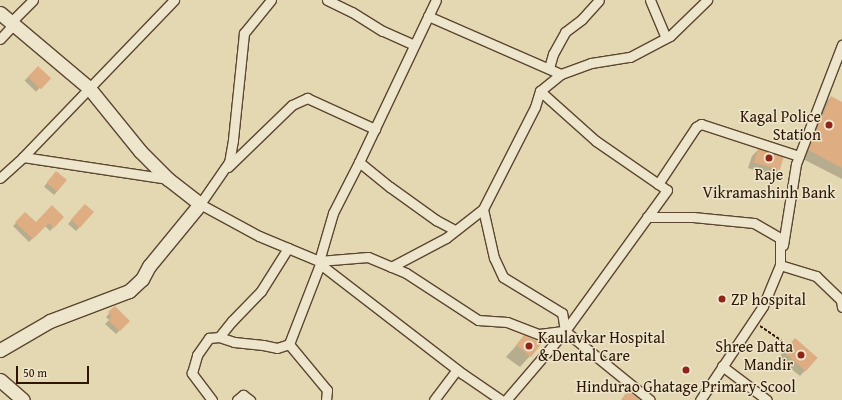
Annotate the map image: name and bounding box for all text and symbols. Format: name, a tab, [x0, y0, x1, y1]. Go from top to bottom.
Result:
place label: Kagal Police Station	[740, 106, 821, 144]
marker: Kagal Police Station	[824, 120, 834, 130]
marker: Raje Vikramashinh Bank	[764, 153, 774, 163]
place label: Raje Vikramashinh Bank	[703, 164, 835, 202]
place label: ZP hospital	[731, 289, 806, 309]
marker: ZP hospital	[716, 293, 728, 305]
place label: Kaulavkar Hospital & Dental Care	[538, 327, 665, 365]
place label: Shree Datta Mandir	[715, 336, 793, 374]
marker: Kaulavkar Hospital & Dental Care	[523, 340, 535, 352]
marker: Shree Datta Mandir	[796, 350, 806, 360]
scale bar	[18, 358, 91, 384]
text: 50 m	[23, 364, 47, 381]
marker: Hindurao Ghatage Primary Scool	[681, 365, 691, 375]
place label: Hindurao Ghatage Primary Scool	[576, 376, 796, 396]

